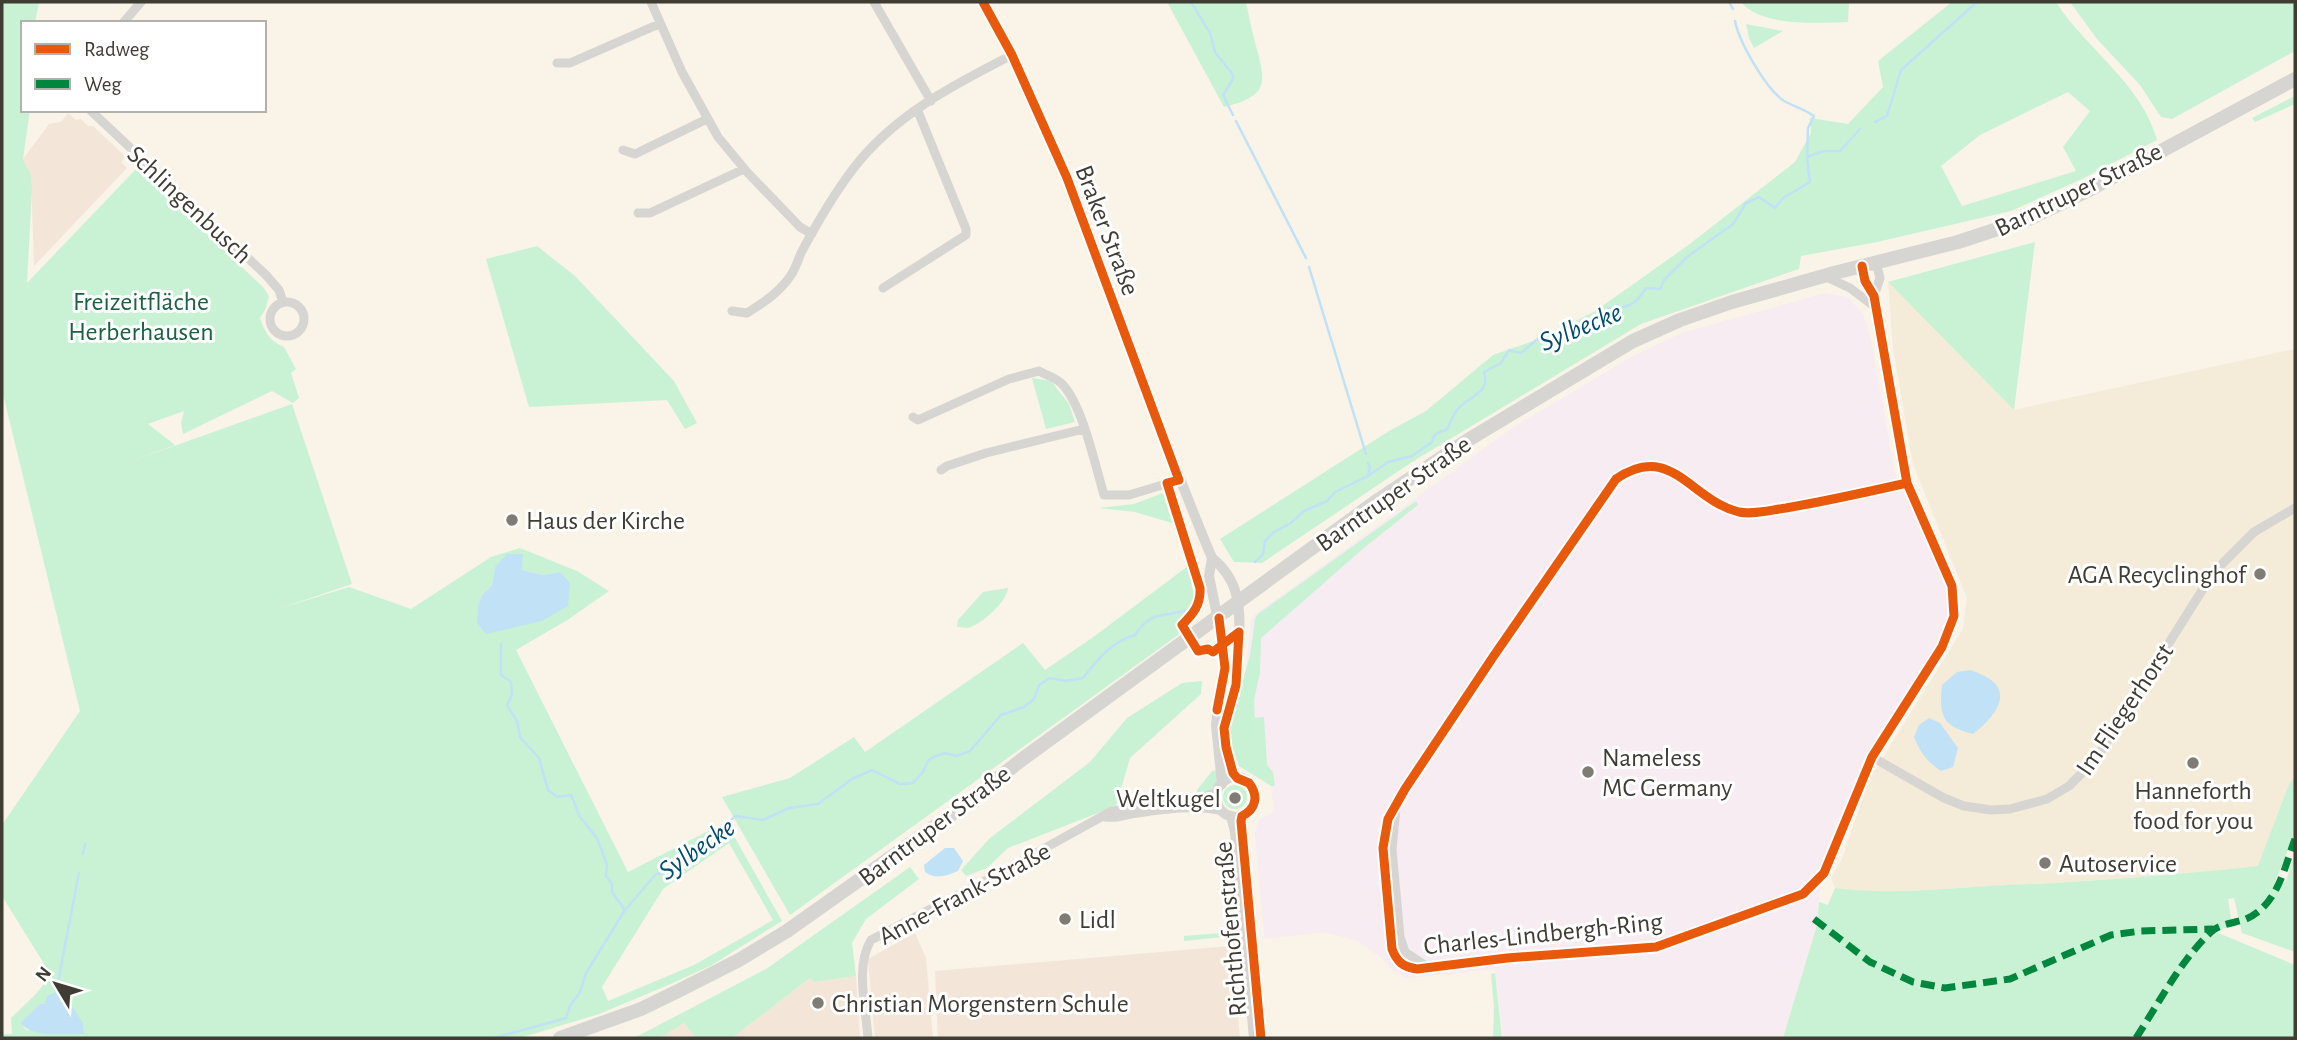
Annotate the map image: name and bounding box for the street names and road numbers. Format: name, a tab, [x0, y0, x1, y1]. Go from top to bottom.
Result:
street label: Barntruper Straße	[1991, 138, 2166, 242]
street label: Schlingenbusch	[122, 141, 256, 269]
street label: Braker Straße	[1070, 162, 1144, 299]
street label: Barntruper Straße	[1311, 431, 1476, 557]
street label: Im Fliegerhorst	[2071, 639, 2178, 780]
street label: Barntruper Straße	[854, 761, 1015, 891]
street label: Anne-Frank-Straße	[874, 838, 1055, 950]
street label: Richthofenstraße	[1210, 840, 1252, 1018]
street label: Charles-Lindbergh-Ring	[1422, 908, 1664, 959]

